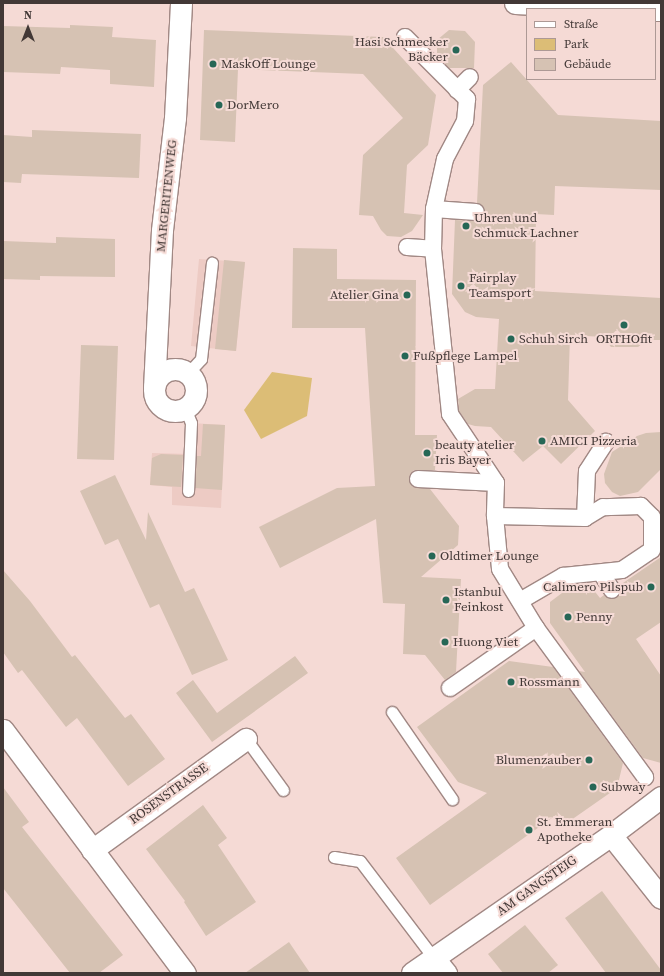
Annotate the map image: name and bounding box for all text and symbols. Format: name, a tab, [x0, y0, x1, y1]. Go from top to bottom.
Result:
north arrow	[8, 8, 48, 48]
text: N	[24, 8, 32, 23]
legend	[526, 8, 656, 80]
text: Straße	[564, 16, 598, 32]
place label: Hasi Schmecker Bäcker	[355, 35, 448, 66]
text: Park	[564, 36, 589, 52]
marker: Hasi Schmecker Bäcker	[451, 45, 461, 55]
place label: MaskOff Lounge	[221, 56, 316, 72]
text: Gebäude	[564, 56, 611, 72]
marker: MaskOff Lounge	[208, 59, 218, 69]
place label: DorMero	[227, 97, 279, 113]
marker: DorMero	[214, 100, 224, 110]
street label: MARGERITENWEG	[153, 139, 181, 253]
place label: Uhren und Schmuck Lachner	[474, 211, 578, 242]
marker: Uhren und Schmuck Lachner	[461, 221, 471, 231]
place label: Fairplay Teamsport	[469, 271, 531, 302]
marker: Fairplay Teamsport	[456, 281, 466, 291]
place label: Atelier Gina	[330, 287, 399, 303]
marker: Atelier Gina	[402, 290, 412, 300]
marker: ORTHOfit	[619, 320, 629, 330]
place label: Schuh Sirch	[519, 331, 588, 347]
place label: ORTHOfit	[596, 331, 652, 347]
marker: Schuh Sirch	[506, 334, 516, 344]
place label: Fußpflege Lampel	[413, 348, 517, 364]
marker: Fußpflege Lampel	[400, 351, 410, 361]
place label: AMICI Pizzeria	[550, 433, 637, 449]
marker: AMICI Pizzeria	[537, 436, 547, 446]
place label: beauty atelier Iris Bayer	[435, 438, 514, 469]
marker: beauty atelier Iris Bayer	[422, 448, 432, 458]
place label: Oldtimer Lounge	[440, 548, 539, 564]
marker: Oldtimer Lounge	[427, 551, 437, 561]
place label: Calimero Pilspub	[543, 579, 643, 595]
marker: Calimero Pilspub	[646, 582, 656, 592]
place label: Istanbul Feinkost	[454, 585, 503, 616]
marker: Istanbul Feinkost	[441, 595, 451, 605]
place label: Penny	[576, 609, 612, 625]
marker: Penny	[563, 612, 573, 622]
place label: Huong Viet	[453, 634, 518, 650]
marker: Huong Viet	[440, 637, 450, 647]
place label: Rossmann	[519, 674, 580, 690]
marker: Rossmann	[506, 677, 516, 687]
place label: Blumenzauber	[496, 752, 581, 768]
marker: Blumenzauber	[584, 755, 594, 765]
street label: ROSENSTRASSE	[127, 760, 211, 828]
place label: Subway	[601, 779, 645, 795]
marker: Subway	[588, 782, 598, 792]
place label: St. Emmeran Apotheke	[537, 815, 612, 846]
marker: St. Emmeran Apotheke	[524, 825, 534, 835]
street label: AM GANGSTEIG	[494, 853, 580, 919]

